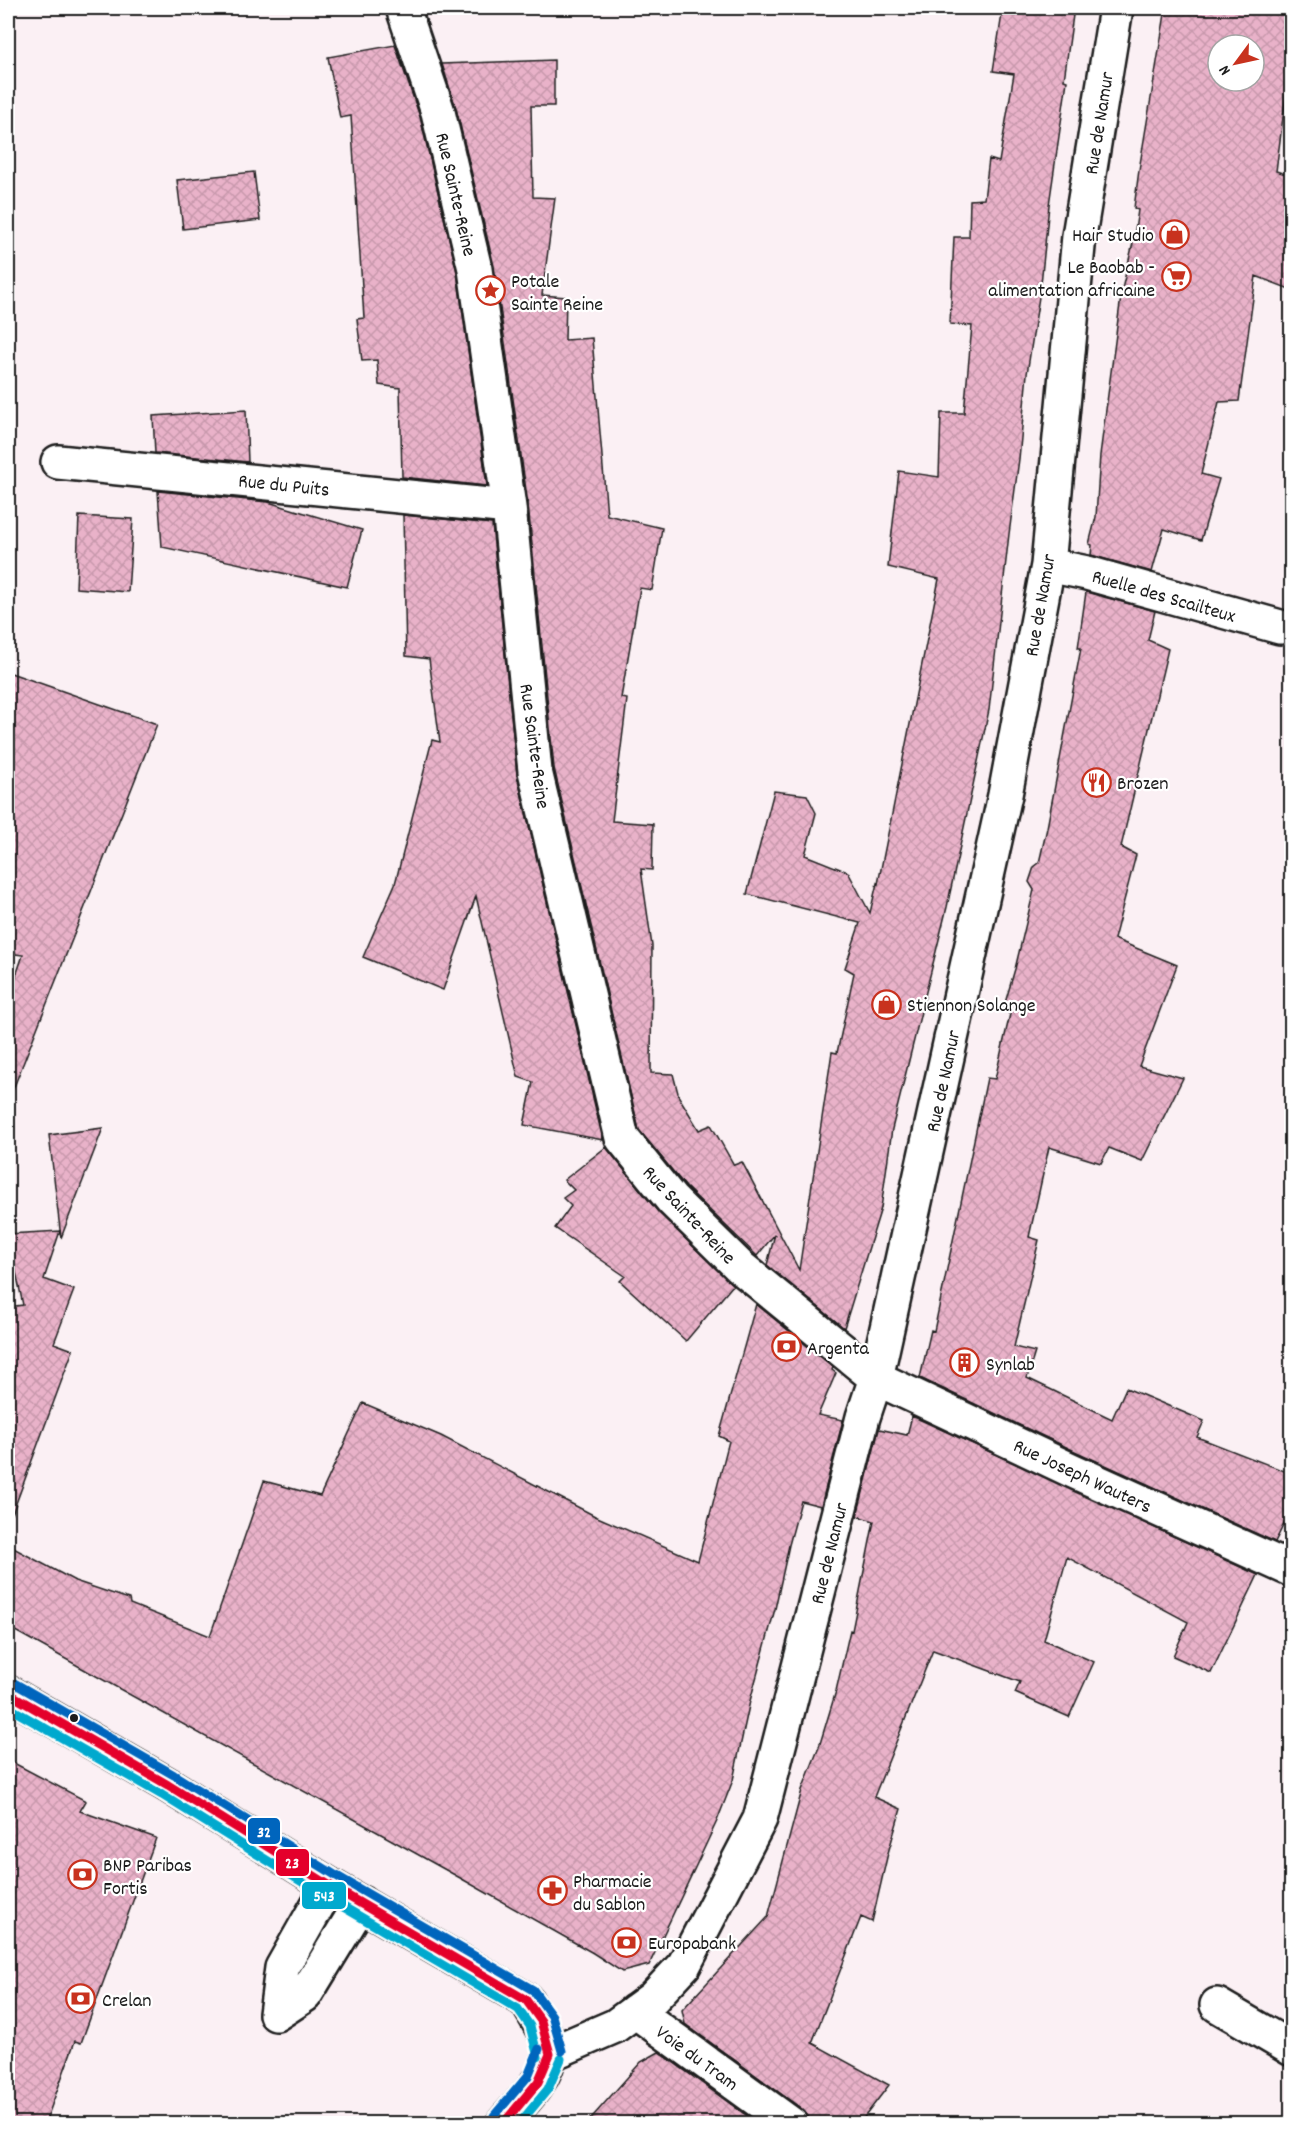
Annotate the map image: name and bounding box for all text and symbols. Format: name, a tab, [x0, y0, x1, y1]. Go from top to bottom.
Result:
north arrow	[1206, 33, 1266, 93]
text: N	[1214, 60, 1237, 79]
street label: Rue de Namur	[1079, 70, 1123, 177]
street label: Rue Sainte-Reine	[426, 130, 482, 259]
shop icon: Hair Studio	[1159, 218, 1191, 250]
place label: Hair Studio	[1072, 223, 1154, 251]
place label: Le Baobab - alimentation africaine	[988, 255, 1155, 306]
supermarket icon: Le Baobab - alimentation africaine	[1160, 261, 1192, 293]
place label: Potale Sainte Reine	[511, 269, 603, 320]
place icon: Potale Sainte Reine	[474, 275, 506, 307]
street label: Rue du Puits	[237, 468, 331, 506]
street label: Rue de Namur	[1019, 552, 1065, 659]
street label: Ruelle des Scailteux	[1088, 564, 1239, 632]
street label: Rue Sainte-Reine	[510, 682, 556, 811]
restaurant icon: Brozen	[1080, 766, 1112, 798]
place label: Brozen	[1117, 771, 1168, 799]
shop icon: Stiennon Solange	[870, 988, 902, 1020]
place label: Stiennon Solange	[907, 993, 1036, 1021]
street label: Rue de Namur	[920, 1028, 970, 1135]
street label: Rue Sainte-Reine	[635, 1160, 741, 1272]
bank icon: Argenta	[770, 1331, 802, 1363]
place label: Argenta	[807, 1336, 870, 1364]
building icon: Synlab	[949, 1347, 981, 1379]
place label: Synlab	[986, 1352, 1035, 1380]
street label: Rue Joseph Wauters	[1008, 1433, 1155, 1522]
street label: Rue de Namur	[805, 1500, 857, 1607]
unlabelled marker	[68, 1712, 80, 1724]
line badge: 32	[247, 1817, 281, 1845]
text: 32	[257, 1822, 271, 1845]
line badge: 23	[275, 1848, 310, 1877]
place label: BNP Paribas Fortis	[103, 1853, 192, 1904]
text: 23	[285, 1853, 299, 1876]
bank icon: BNP Paribas Fortis	[66, 1859, 98, 1891]
place label: Pharmacie du Sablon	[573, 1869, 652, 1920]
pharmacy icon: Pharmacie du Sablon	[536, 1875, 568, 1907]
line badge: 543	[301, 1881, 347, 1910]
text: 543	[313, 1886, 335, 1909]
bank icon: Europabank	[611, 1926, 643, 1958]
place label: Europabank	[648, 1931, 736, 1959]
bank icon: Crelan	[65, 1983, 97, 2015]
place label: Crelan	[102, 1988, 151, 2016]
street label: Voie du Tram	[649, 2020, 744, 2099]

